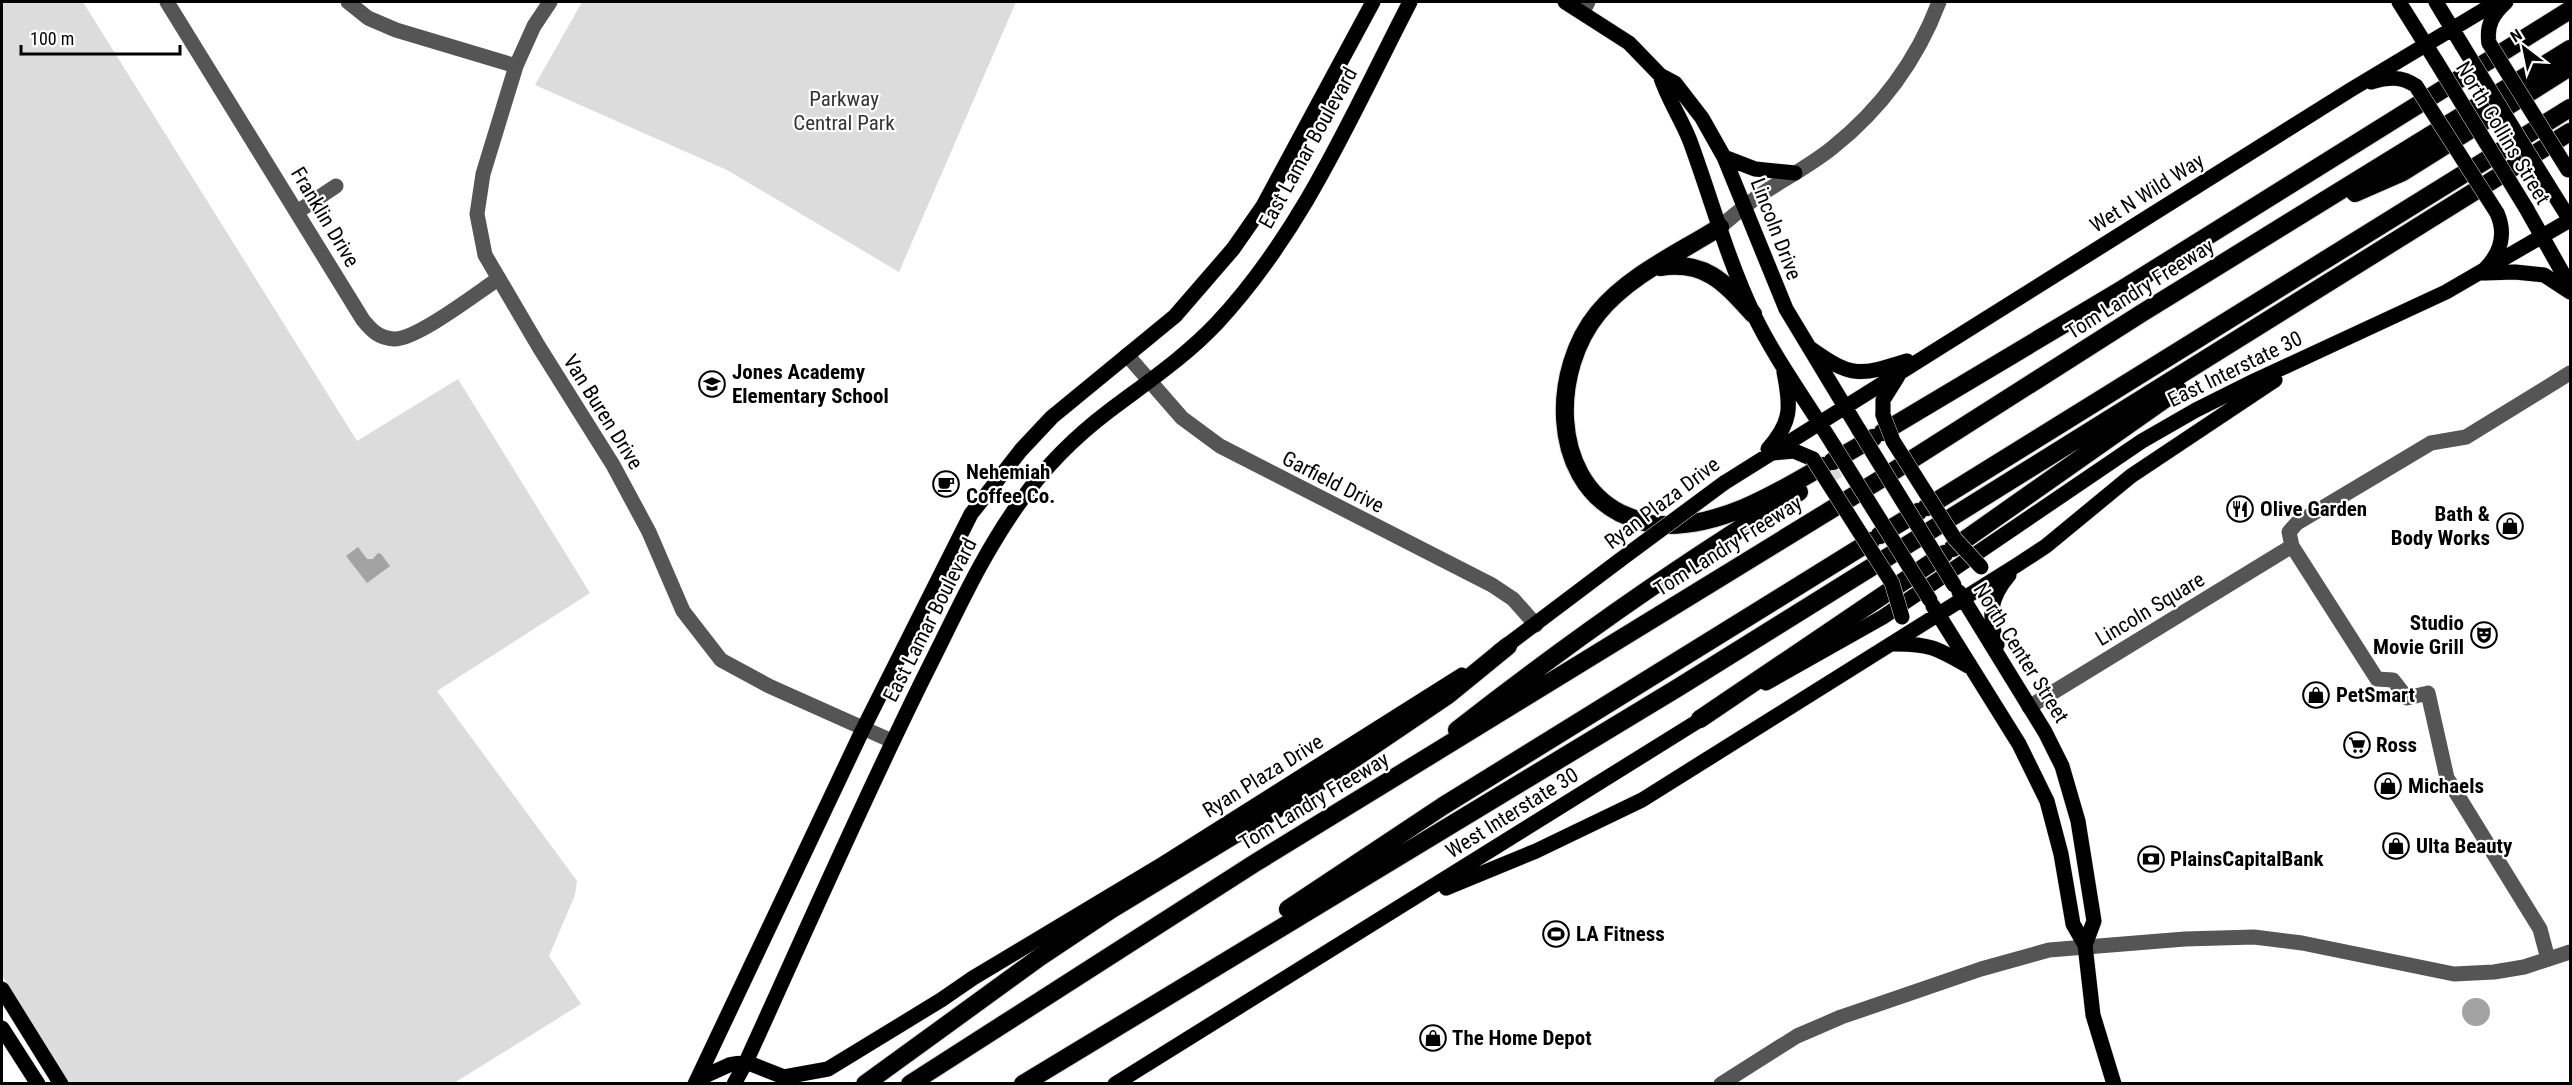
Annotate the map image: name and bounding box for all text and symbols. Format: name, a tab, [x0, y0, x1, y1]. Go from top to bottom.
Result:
scale bar	[21, 18, 180, 56]
north arrow	[2494, 18, 2554, 78]
text: N	[2507, 25, 2526, 46]
text: 100 m	[30, 28, 74, 49]
street label: North Collins Street	[2451, 57, 2555, 209]
street label: East Lamar Boulevard	[1254, 63, 1362, 233]
park label: Parkway Central Park	[793, 87, 895, 135]
street label: Wet N Wild Way	[2086, 148, 2209, 238]
street label: Franklin Drive	[286, 163, 364, 271]
street label: Lincoln Drive	[1746, 175, 1806, 283]
street label: Tom Landry Freeway	[2062, 234, 2219, 344]
street label: East Interstate 30	[2164, 326, 2306, 412]
street label: Van Buren Drive	[558, 350, 648, 474]
place label: Jones Academy Elementary School	[732, 360, 889, 408]
school or university icon: Jones Academy Elementary School	[697, 369, 727, 399]
street label: Garfield Drive	[1278, 446, 1388, 518]
street label: Ryan Plaza Drive	[1600, 452, 1724, 554]
place label: Nehemiah Coffee Co.	[966, 460, 1055, 508]
cafe icon: Nehemiah Coffee Co.	[931, 469, 961, 499]
street label: Tom Landry Freeway	[1650, 491, 1807, 601]
restaurant icon: Olive Garden	[2225, 494, 2255, 524]
place label: Olive Garden	[2260, 497, 2367, 521]
place label: Bath & Body Works	[2391, 502, 2490, 550]
shop icon: Bath & Body Works	[2495, 511, 2525, 541]
street label: East Lamar Boulevard	[878, 534, 982, 706]
street label: Lincoln Square	[2091, 567, 2209, 651]
street label: North Center Street	[1968, 579, 2074, 727]
place label: Studio Movie Grill	[2373, 611, 2464, 659]
theatre icon: Studio Movie Grill	[2469, 620, 2499, 650]
shop icon: PetSmart	[2301, 680, 2331, 710]
place label: PetSmart	[2336, 683, 2415, 707]
street label: Ryan Plaza Drive	[1198, 729, 1328, 823]
supermarket icon: Ross	[2342, 730, 2372, 760]
place label: Ross	[2376, 733, 2417, 757]
street label: Tom Landry Freeway	[1235, 747, 1393, 855]
street label: West Interstate 30	[1441, 763, 1583, 863]
shop icon: Michaels	[2373, 771, 2403, 801]
place label: Michaels	[2408, 774, 2484, 798]
shop icon: Ulta Beauty	[2381, 831, 2411, 861]
place label: Ulta Beauty	[2416, 834, 2513, 858]
bank icon: PlainsCapitalBank	[2136, 844, 2166, 874]
place label: PlainsCapitalBank	[2170, 847, 2324, 871]
sports icon: LA Fitness	[1541, 919, 1571, 949]
place label: LA Fitness	[1576, 922, 1665, 946]
shop icon: The Home Depot	[1418, 1023, 1448, 1053]
place label: The Home Depot	[1452, 1026, 1592, 1050]

